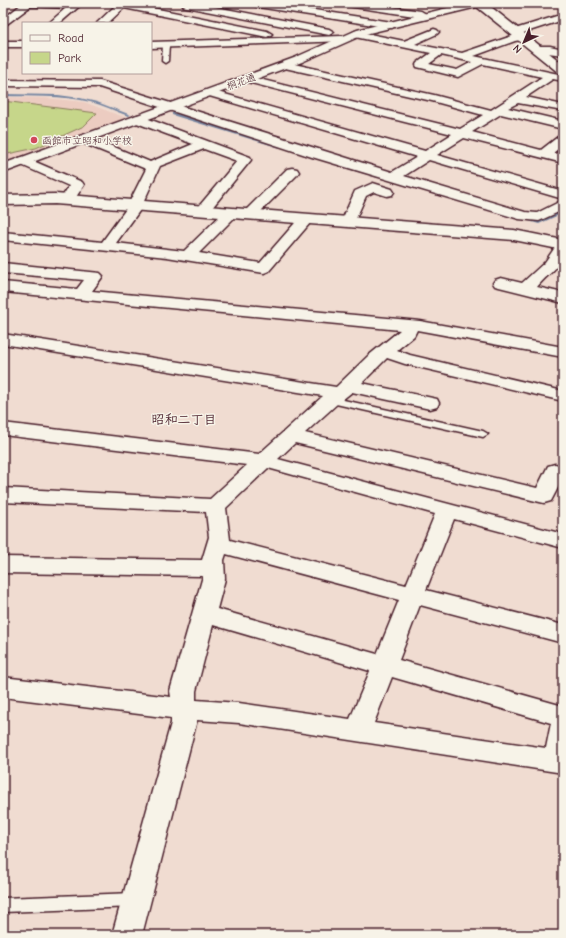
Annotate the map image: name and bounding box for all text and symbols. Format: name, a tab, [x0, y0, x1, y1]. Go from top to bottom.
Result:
legend	[22, 22, 152, 74]
north arrow	[504, 22, 544, 62]
text: Road	[58, 31, 84, 45]
text: N	[510, 42, 525, 56]
text: Park	[58, 51, 81, 65]
street label: 桐花通	[225, 71, 257, 93]
marker: 函館市立昭和小学校	[29, 135, 39, 145]
place label: 函館市立昭和小学校	[42, 135, 132, 147]
district label: 昭和二丁目	[151, 412, 217, 427]

